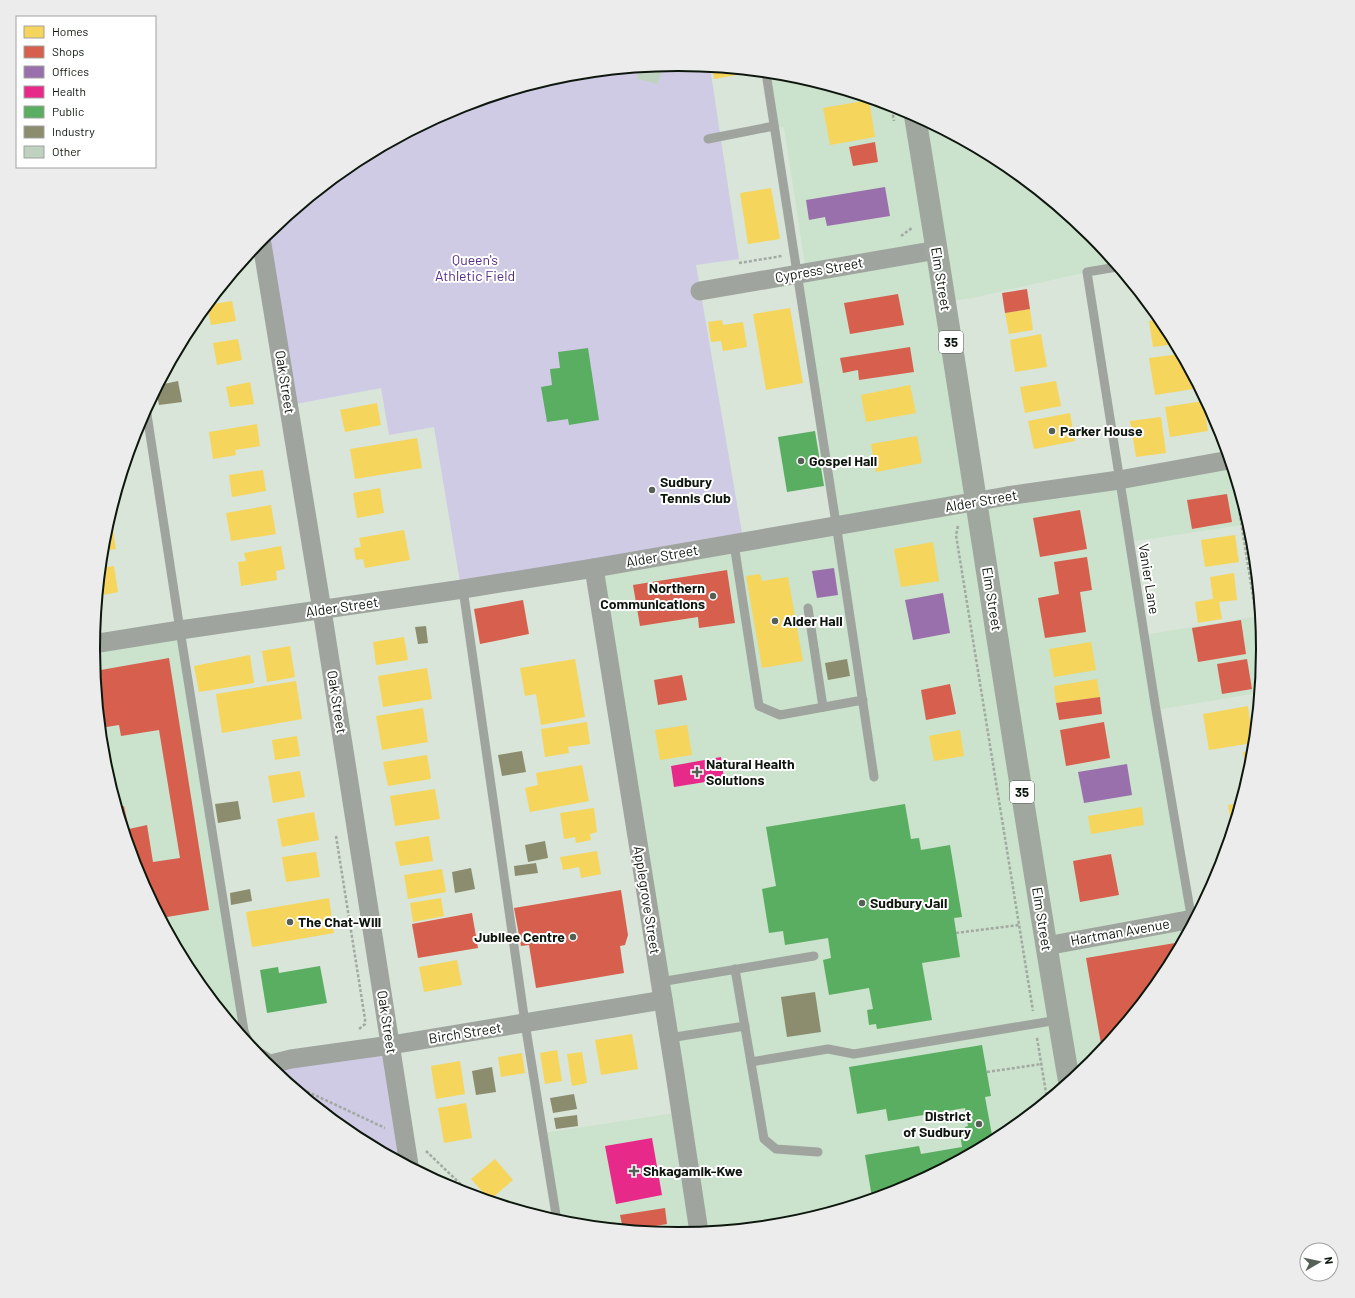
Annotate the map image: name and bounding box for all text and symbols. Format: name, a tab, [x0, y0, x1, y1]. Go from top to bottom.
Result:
legend	[16, 16, 156, 168]
text: Homes	[52, 24, 89, 38]
text: Shops	[52, 44, 85, 58]
text: Offices	[52, 64, 89, 78]
text: Health	[52, 84, 86, 98]
text: Public	[52, 104, 84, 118]
text: Industry	[52, 124, 95, 138]
text: Other	[52, 144, 82, 158]
street label: Elm Street	[928, 246, 955, 312]
park label: Queen's Athletic Field	[435, 251, 515, 284]
street label: Cypress Street	[773, 253, 864, 286]
road number: 35	[939, 331, 963, 353]
street label: Oak Street	[272, 349, 299, 415]
place label: Parker House	[1060, 422, 1143, 439]
marker: Parker House	[1047, 426, 1057, 436]
place label: Gospel Hall	[809, 452, 877, 469]
marker: Gospel Hall	[796, 456, 806, 466]
place label: Sudbury Tennis Club	[660, 473, 731, 506]
marker: Sudbury Tennis Club	[647, 485, 657, 495]
street label: Alder Street	[944, 486, 1018, 515]
street label: Alder Street	[625, 541, 699, 570]
street label: Vanier Lane	[1136, 542, 1163, 615]
street label: Elm Street	[979, 566, 1006, 632]
place label: Northern Communications	[600, 579, 705, 612]
marker: Northern Communications	[708, 591, 718, 601]
street label: Alder Street	[305, 593, 379, 620]
place label: Alder Hall	[783, 612, 843, 629]
marker: Alder Hall	[770, 616, 780, 626]
street label: Oak Street	[324, 669, 351, 735]
place label: Natural Health Solutions	[706, 755, 795, 788]
marker: Natural Health Solutions	[691, 766, 703, 778]
road number: 35	[1010, 781, 1034, 803]
street label: Applegrove Street	[631, 845, 664, 955]
street label: Elm Street	[1029, 886, 1056, 952]
place label: Sudbury Jail	[870, 894, 947, 911]
marker: Sudbury Jail	[857, 898, 867, 908]
place label: The Chat-Will	[298, 913, 381, 930]
street label: Hartman Avenue	[1069, 914, 1171, 949]
marker: The Chat-Will	[285, 917, 295, 927]
place label: Jubilee Centre	[474, 928, 565, 945]
marker: Jubilee Centre	[568, 932, 578, 942]
street label: Oak Street	[374, 989, 401, 1055]
street label: Birch Street	[427, 1018, 502, 1047]
place label: District of Sudbury	[903, 1107, 971, 1140]
marker: District of Sudbury	[974, 1119, 984, 1129]
place label: Shkagamik-Kwe	[643, 1162, 743, 1179]
marker: Shkagamik-Kwe	[628, 1165, 640, 1177]
north arrow	[1299, 1242, 1339, 1282]
text: N	[1322, 1256, 1336, 1265]

